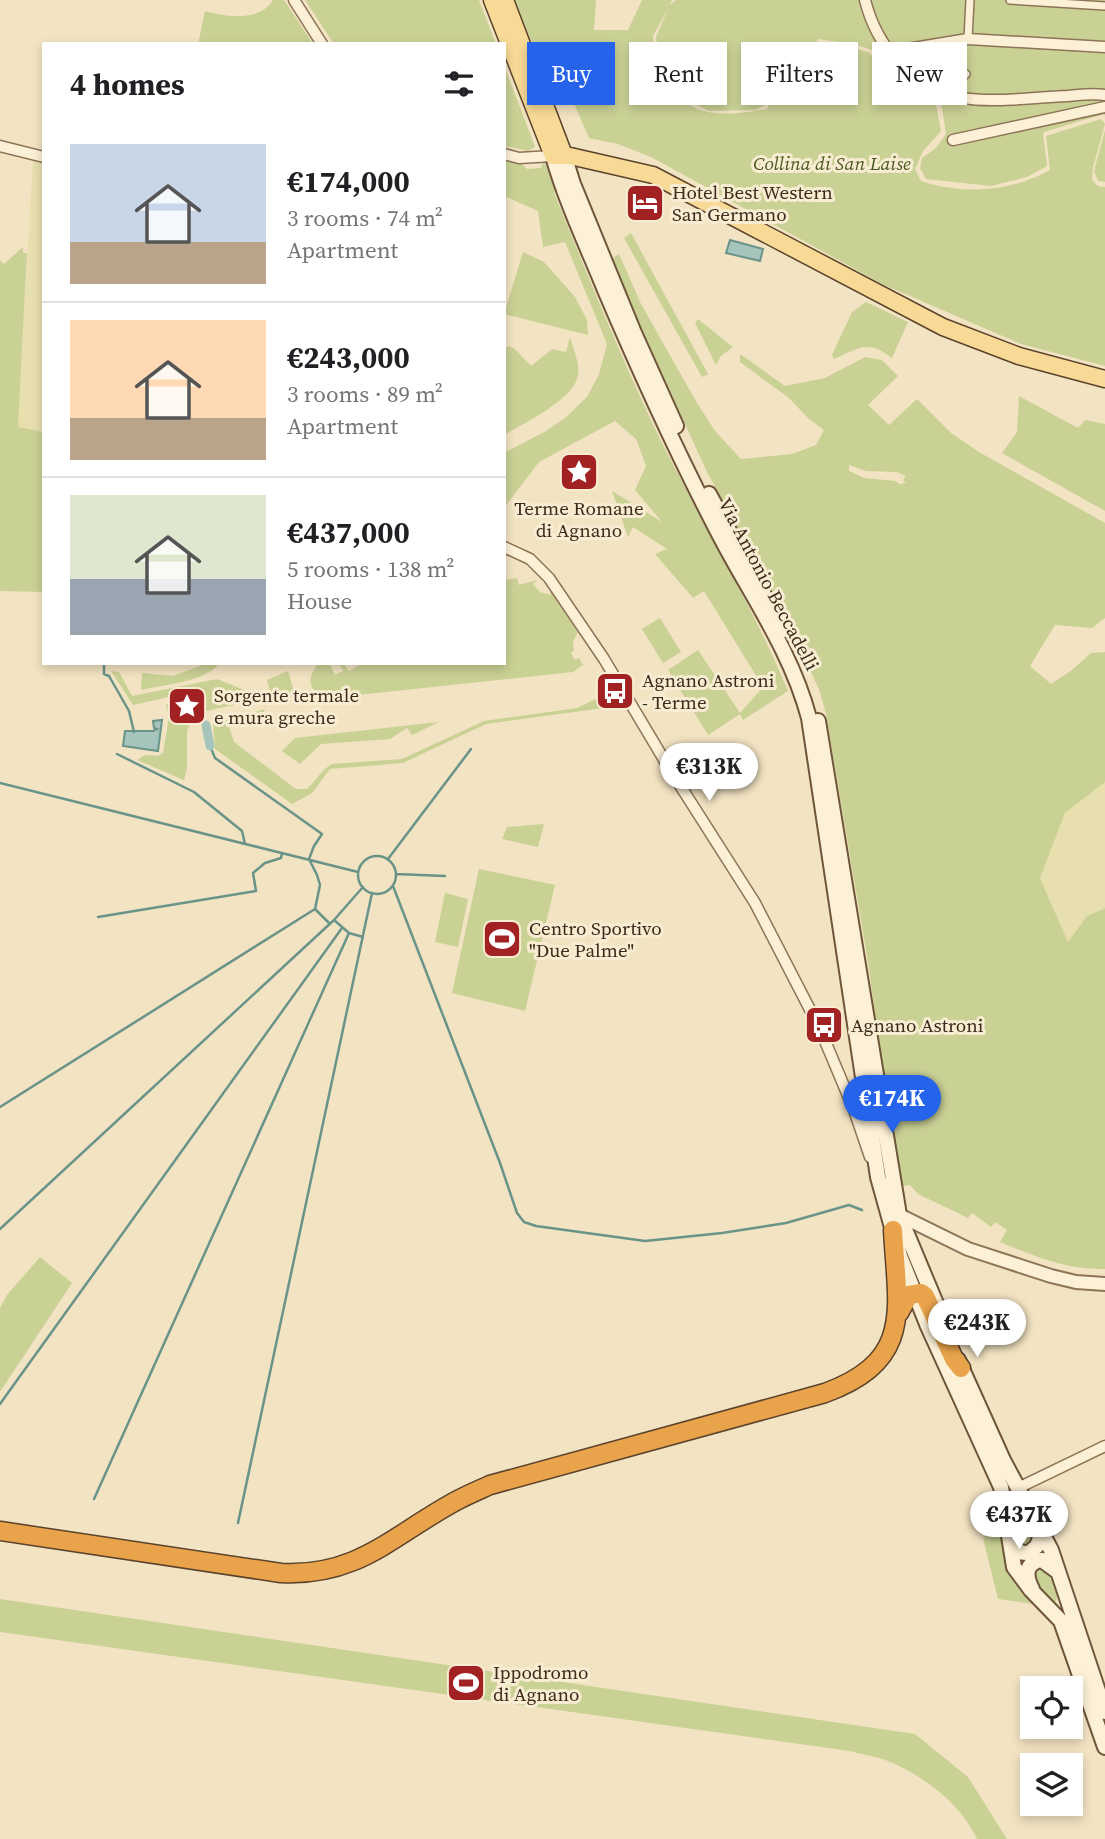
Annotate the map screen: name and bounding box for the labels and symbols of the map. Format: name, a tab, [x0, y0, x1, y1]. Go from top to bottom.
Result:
park label: Collina di San Laise	[753, 150, 911, 176]
place label: Hotel Best Western San Germano	[672, 179, 833, 227]
hotel icon: Hotel Best Western San Germano	[624, 182, 666, 224]
place icon: Terme Romane di Agnano	[558, 451, 600, 493]
street label: Via Antonio Beccadelli	[713, 493, 826, 675]
place label: Terme Romane di Agnano	[514, 495, 644, 543]
place label: Agnano Astroni - Terme	[642, 667, 775, 715]
bus stop icon: Agnano Astroni - Terme	[594, 670, 636, 712]
place label: Sorgente termale e mura greche	[214, 682, 359, 730]
place icon: Sorgente termale e mura greche	[166, 685, 208, 727]
pin: €313K	[660, 744, 758, 803]
place label: Centro Sportivo "Due Palme"	[529, 915, 662, 963]
sports icon: Centro Sportivo "Due Palme"	[481, 918, 523, 960]
bus stop icon: Agnano Astroni	[803, 1004, 845, 1046]
place label: Agnano Astroni	[851, 1012, 984, 1038]
pin: €174K	[843, 1076, 941, 1135]
pin: €243K	[928, 1300, 1026, 1359]
pin: €437K	[970, 1492, 1068, 1551]
place label: Ippodromo di Agnano	[493, 1659, 588, 1707]
sports icon: Ippodromo di Agnano	[445, 1662, 487, 1704]

